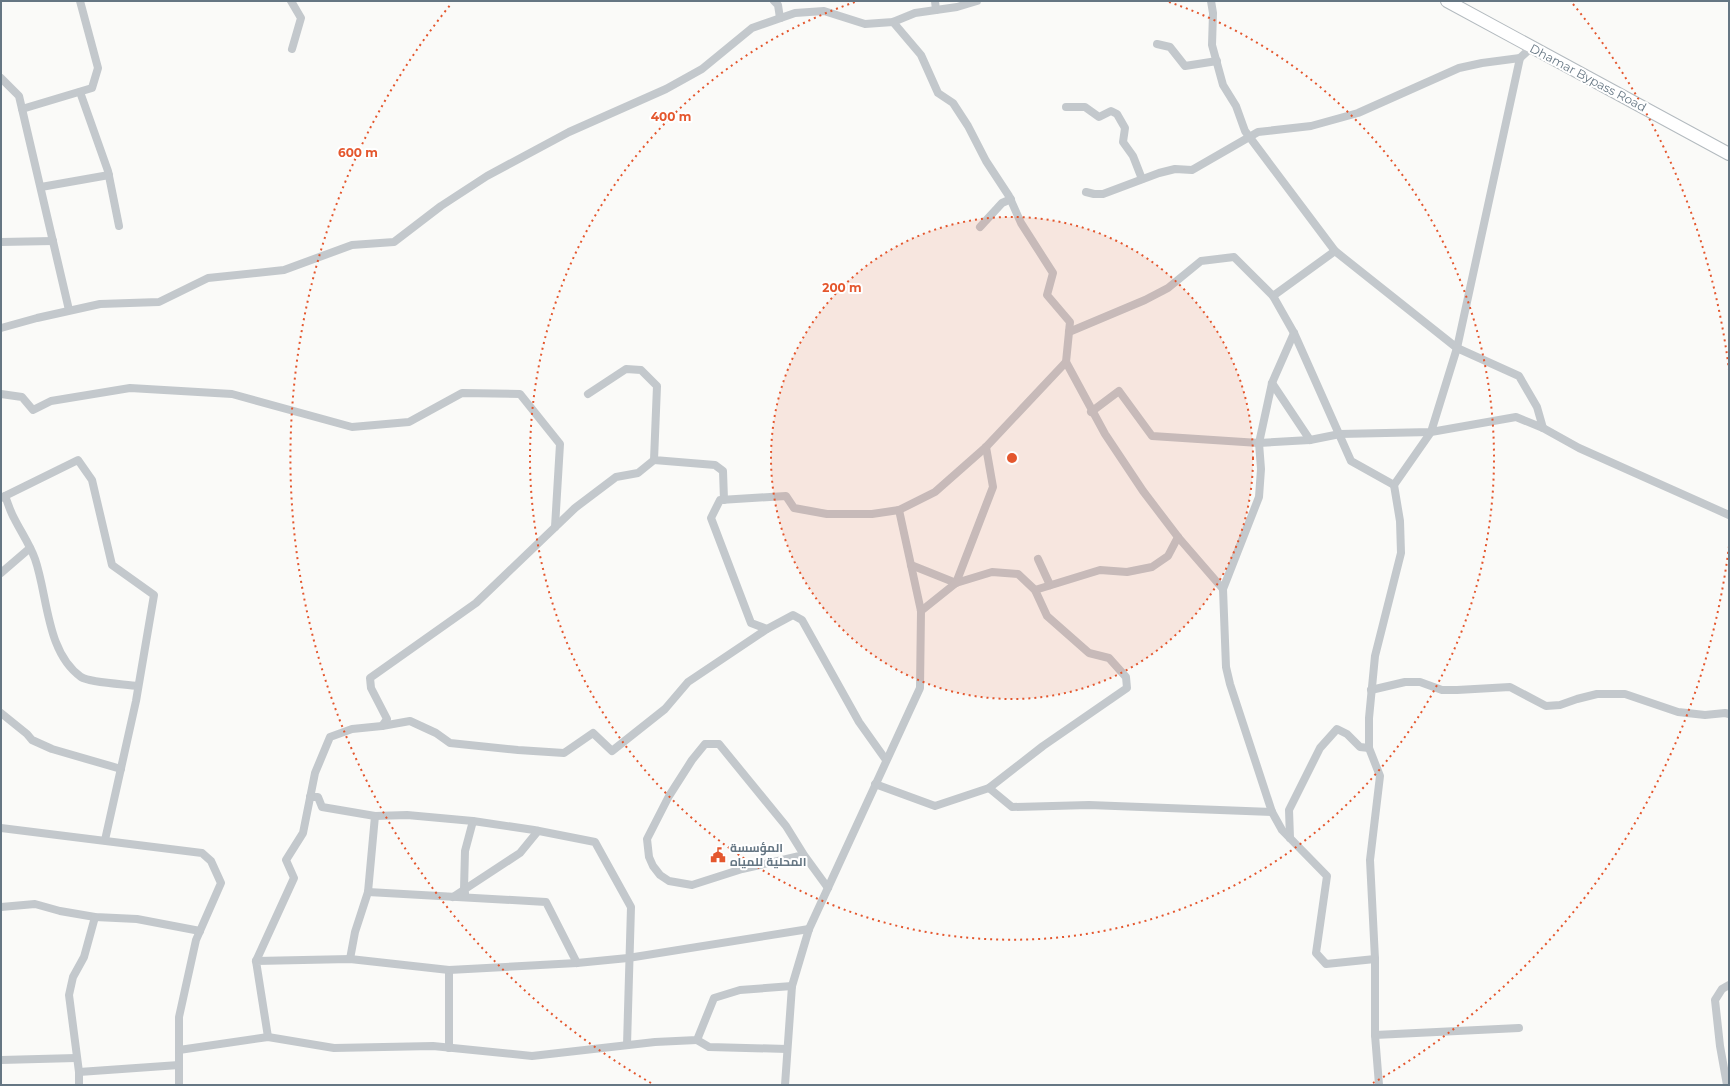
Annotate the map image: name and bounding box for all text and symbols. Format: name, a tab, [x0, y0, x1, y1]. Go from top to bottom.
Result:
street label: Dhamar Bypass Road	[1527, 40, 1649, 115]
text: 400 m	[651, 109, 691, 124]
text: 600 m	[338, 145, 378, 160]
text: 200 m	[822, 280, 862, 295]
centre of rings	[1005, 451, 1019, 465]
place label: المؤسسة المحلية للمياه	[730, 840, 806, 869]
public building icon: المؤسسة المحلية للمياه	[709, 846, 727, 864]

